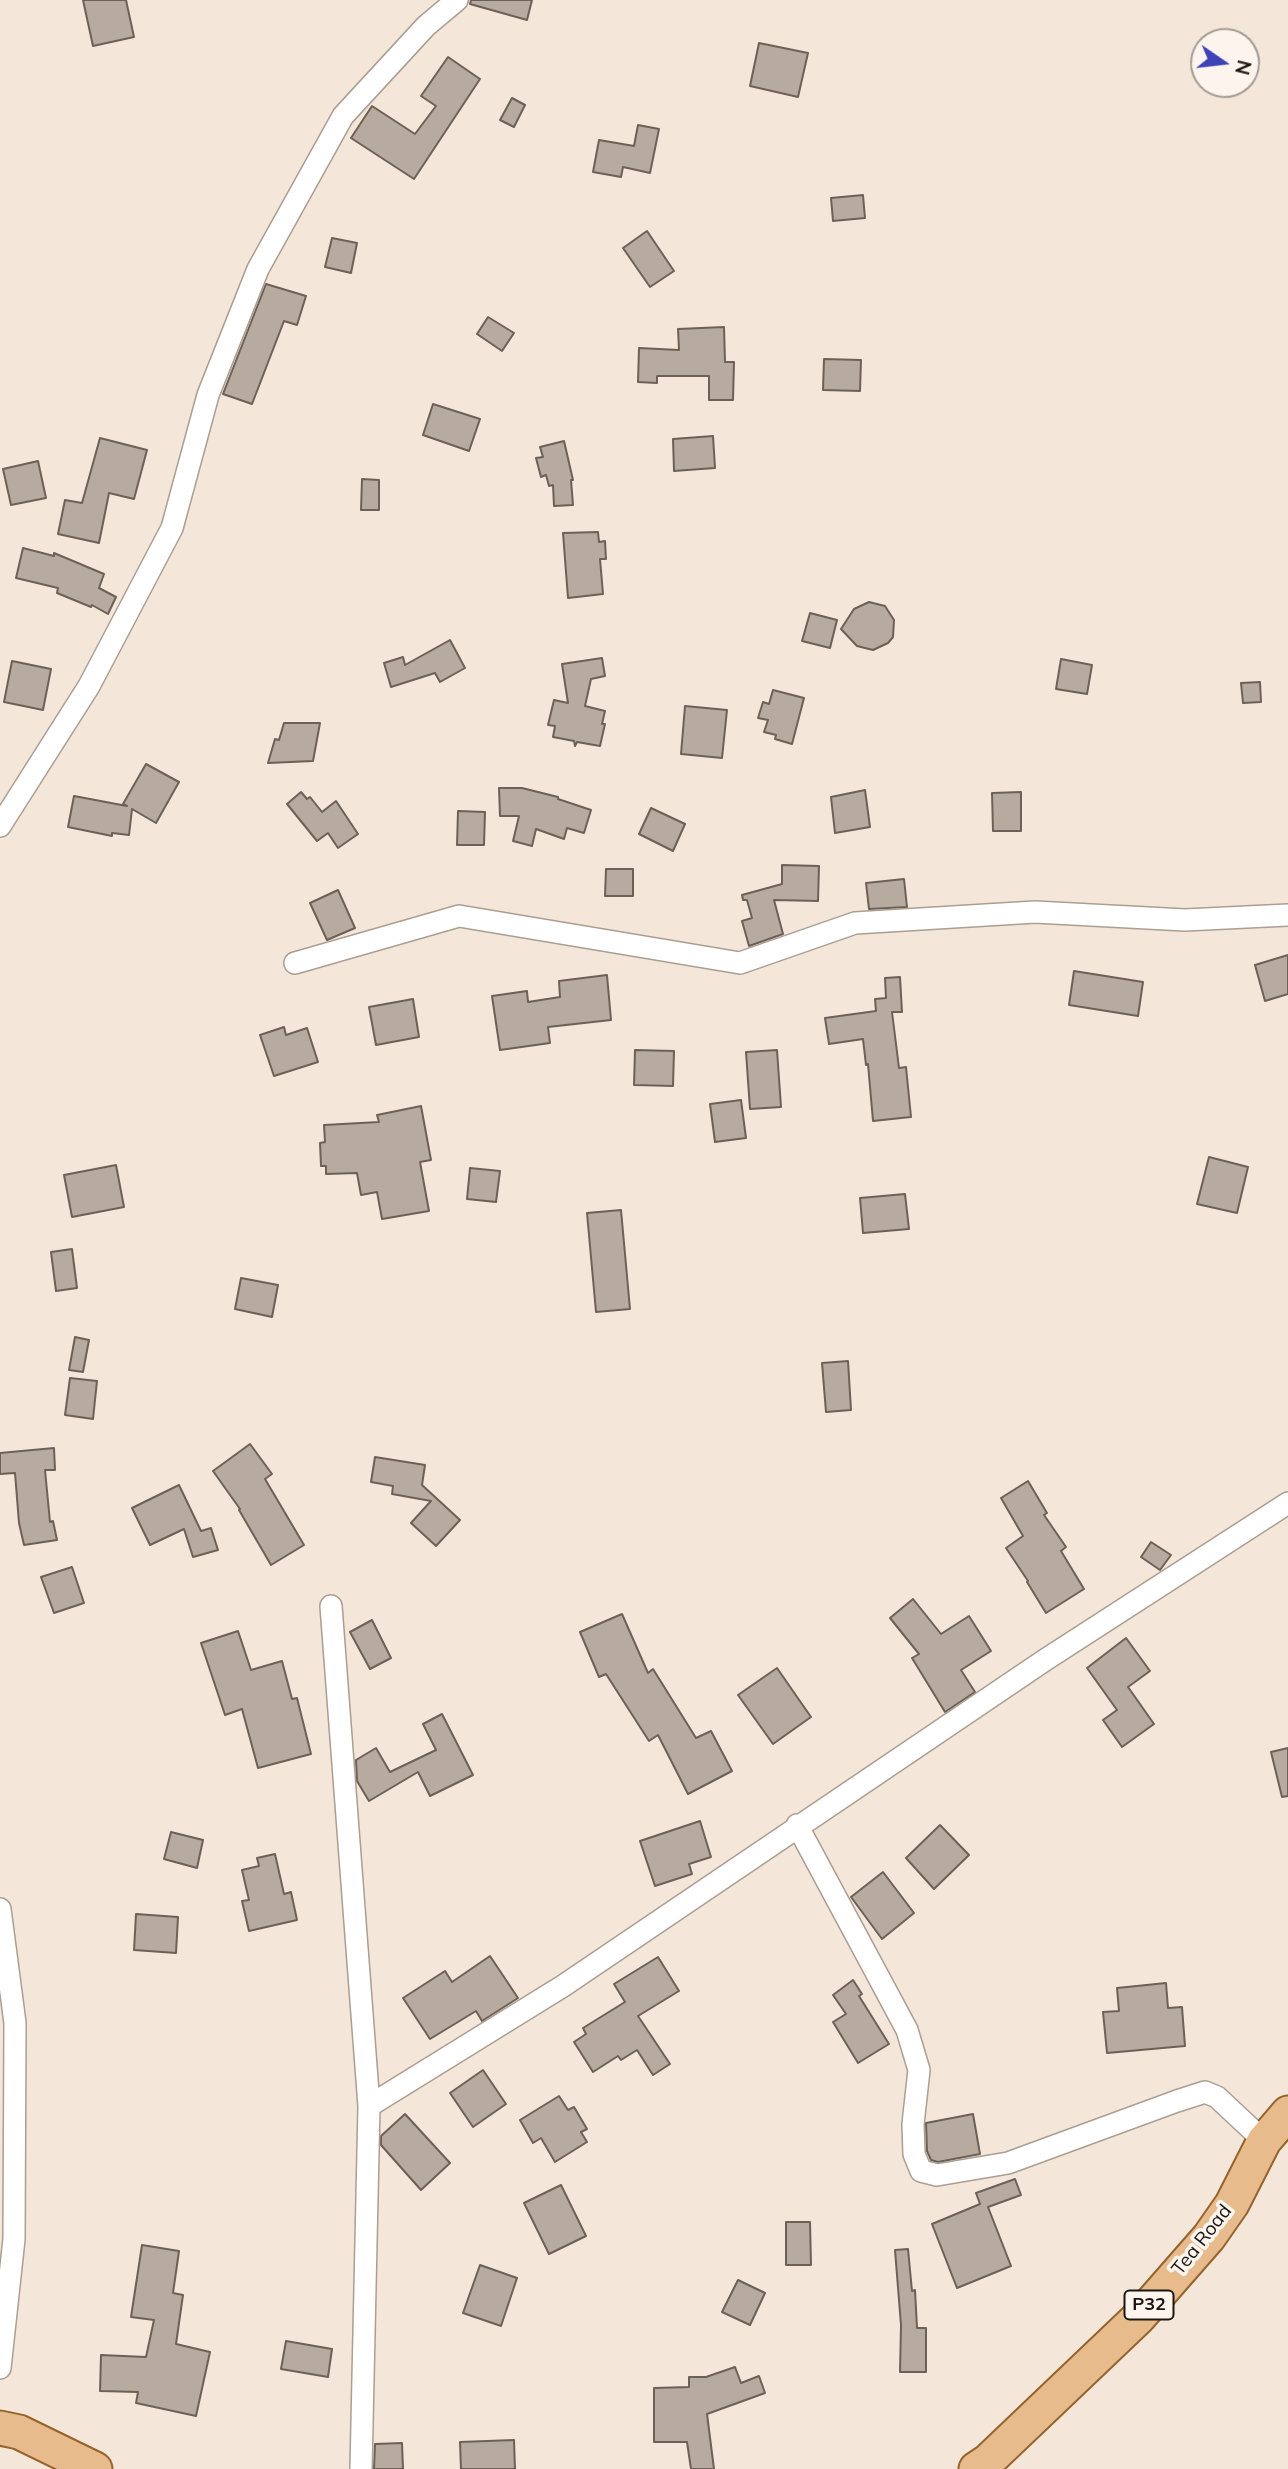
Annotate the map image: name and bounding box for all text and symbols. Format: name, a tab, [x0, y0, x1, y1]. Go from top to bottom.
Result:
north arrow	[1190, 28, 1260, 98]
text: N	[1230, 58, 1257, 77]
street label: Tea Road	[1167, 2200, 1237, 2280]
road number: P32	[1124, 2290, 1174, 2320]

